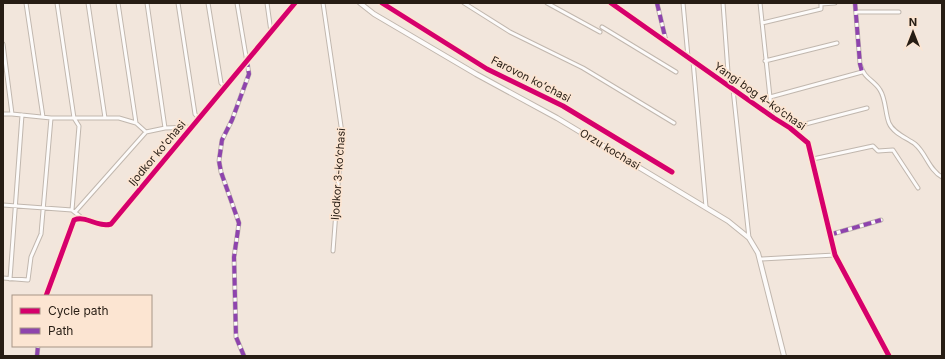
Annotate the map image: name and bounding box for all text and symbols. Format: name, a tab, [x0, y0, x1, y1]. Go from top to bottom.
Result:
north arrow	[893, 12, 933, 52]
text: N	[909, 15, 917, 29]
street label: Farovon koʻchasi	[489, 53, 573, 105]
street label: Yangi bog 4-koʼchasi	[711, 59, 809, 133]
street label: Ijodkor koʻchasi	[125, 117, 189, 189]
street label: Orzu kochasi	[577, 125, 643, 173]
street label: Ijodkor 3-koʼchasi	[328, 128, 348, 220]
legend	[12, 295, 152, 347]
text: Cycle path	[48, 303, 109, 318]
text: Path	[48, 323, 73, 338]

